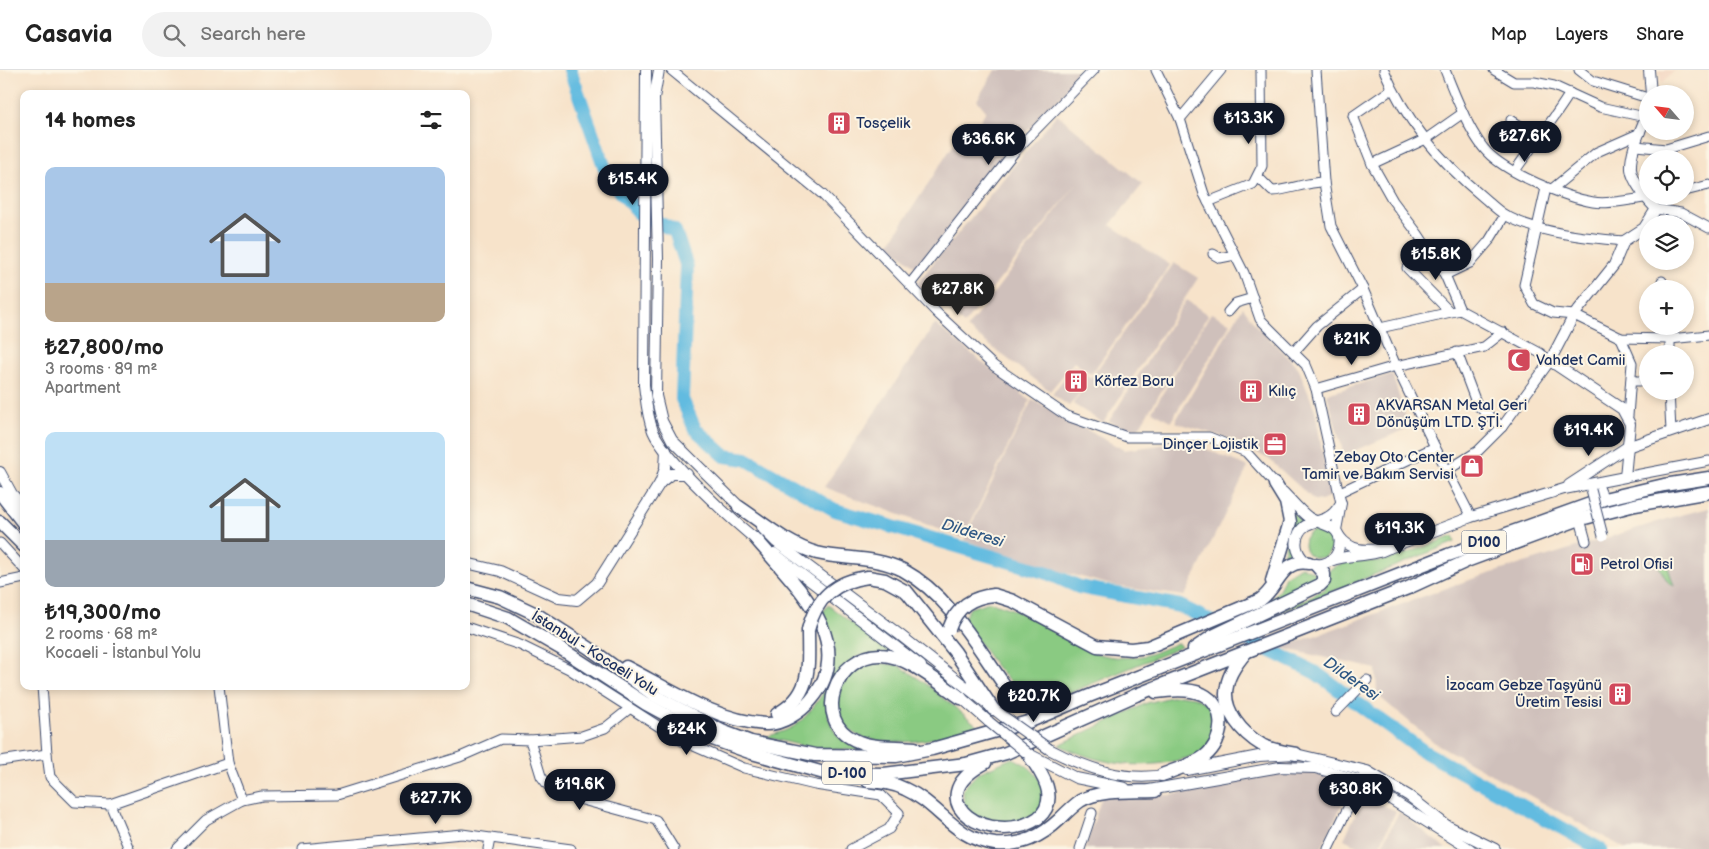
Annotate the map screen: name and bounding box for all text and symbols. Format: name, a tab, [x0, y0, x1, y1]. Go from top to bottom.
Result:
search box	[142, 12, 492, 57]
text: Casavia	[25, 20, 112, 49]
icon: search	[160, 21, 188, 49]
text: Search here	[200, 23, 306, 46]
text: Map	[1491, 24, 1527, 45]
text: Layers	[1555, 24, 1608, 45]
text: Share	[1636, 24, 1684, 45]
north arrow	[1639, 85, 1694, 140]
map controls	[1639, 85, 1694, 400]
pin: ₺13.3K	[1208, 102, 1290, 145]
icon: filters	[417, 106, 445, 134]
text: 14 homes	[45, 108, 136, 133]
text: ₺13.3K	[1225, 109, 1273, 128]
building icon: Tosçelik	[826, 110, 852, 136]
place label: Tosçelik	[856, 114, 911, 133]
pin: ₺27.6K	[1484, 121, 1566, 163]
pin: ₺36.6K	[948, 124, 1030, 166]
text: ₺27.6K	[1499, 127, 1551, 146]
text: ₺36.6K	[963, 130, 1015, 149]
button: locate	[1639, 150, 1694, 205]
pin: ₺15.4K	[592, 164, 674, 206]
text: ₺15.4K	[609, 170, 657, 189]
icon: home	[200, 200, 290, 290]
button: layers	[1639, 215, 1694, 270]
pin: ₺15.8K	[1395, 238, 1477, 281]
text: ₺15.8K	[1411, 245, 1461, 264]
pin: ₺27.8K	[917, 274, 999, 316]
text: ₺27.8K	[932, 280, 984, 299]
button: +	[1639, 280, 1694, 335]
pin: ₺21K	[1322, 324, 1382, 366]
text: ₺21K	[1334, 330, 1370, 349]
text: ₺27,800/mo	[45, 335, 164, 360]
button: −	[1639, 345, 1694, 400]
mosque icon: Vahdet Camii	[1506, 347, 1532, 373]
place label: Vahdet Camii	[1536, 351, 1626, 370]
text: 3 rooms · 89 m²	[45, 360, 157, 379]
building icon: Körfez Boru	[1063, 368, 1089, 394]
place label: Körfez Boru	[1094, 372, 1174, 391]
building icon: Kılıç	[1238, 378, 1264, 404]
text: Apartment	[45, 379, 121, 398]
place label: Kılıç	[1268, 382, 1296, 401]
place label: AKVARSAN Metal Geri Dönüşüm LTD. ŞTİ.	[1376, 396, 1527, 432]
building icon: AKVARSAN Metal Geri Dönüşüm LTD. ŞTİ.	[1346, 401, 1372, 427]
pin: ₺19.4K	[1548, 414, 1630, 457]
text: ₺19.4K	[1564, 421, 1614, 440]
office icon: Dinçer Lojistik	[1262, 431, 1288, 457]
place label: Dinçer Lojistik	[1162, 435, 1259, 454]
place label: Zebay Oto Center Tamir ve Bakım Servisi	[1302, 448, 1455, 484]
shop icon: Zebay Oto Center Tamir ve Bakım Servisi	[1459, 453, 1485, 479]
icon: home	[200, 465, 290, 555]
pin: ₺19.3K	[1359, 512, 1441, 555]
water label: Dilderesi	[939, 515, 1007, 552]
text: ₺19.3K	[1375, 519, 1425, 538]
road number: D100	[1462, 531, 1506, 554]
fuel station icon: Petrol Ofisi	[1569, 551, 1595, 577]
place label: Petrol Ofisi	[1600, 555, 1673, 574]
text: ₺19,300/mo	[45, 600, 161, 625]
street label: İstanbul - Kocaeli Yolu	[528, 607, 662, 700]
text: 2 rooms · 68 m²	[45, 625, 158, 644]
text: Kocaeli - İstanbul Yolu	[45, 644, 201, 663]
water label: Dilderesi	[1320, 653, 1384, 706]
place label: İzocam Gebze Taşyünü Üretim Tesisi	[1446, 676, 1602, 712]
pin: ₺20.7K	[993, 680, 1075, 723]
building icon: İzocam Gebze Taşyünü Üretim Tesisi	[1607, 681, 1633, 707]
text: ₺20.7K	[1008, 687, 1060, 706]
pin: ₺24K	[657, 714, 717, 756]
text: ₺24K	[668, 720, 706, 739]
road number: D-100	[822, 761, 872, 784]
pin: ₺19.6K	[539, 768, 621, 811]
pin: ₺30.8K	[1315, 774, 1397, 816]
text: ₺19.6K	[555, 775, 605, 794]
text: ₺30.8K	[1330, 780, 1382, 799]
pin: ₺27.7K	[395, 782, 477, 825]
text: ₺27.7K	[411, 789, 461, 808]

